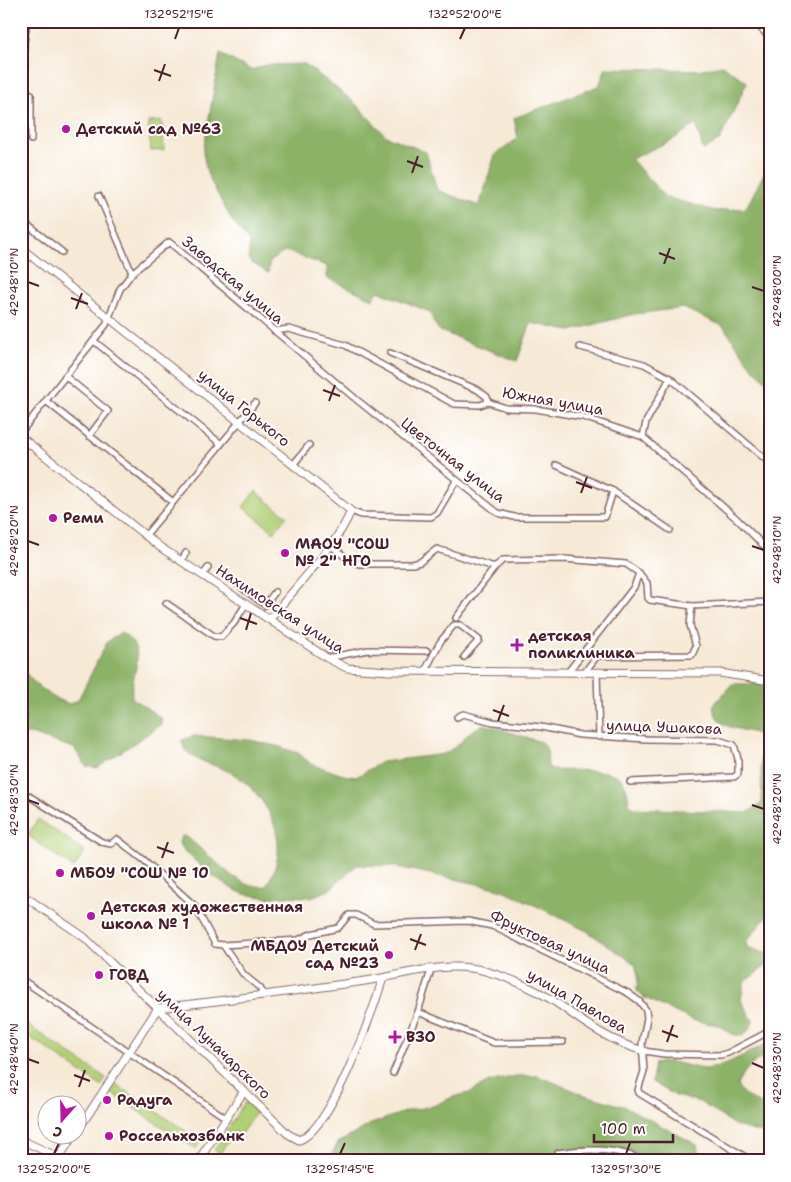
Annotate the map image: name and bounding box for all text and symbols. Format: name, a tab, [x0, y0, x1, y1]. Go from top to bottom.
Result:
text: 132°52'15"E	[144, 6, 214, 22]
text: 132°52'00"E	[428, 6, 502, 22]
place label: Детский сад №63	[76, 119, 221, 139]
marker: Детский сад №63	[60, 123, 72, 135]
street label: Заводская улица	[178, 231, 289, 329]
text: 42°48'10"N	[6, 248, 22, 316]
text: 42°48'00"N	[769, 255, 785, 327]
street label: улица Горького	[194, 365, 294, 451]
street label: Южная улица	[501, 382, 606, 420]
street label: Цветочная улица	[397, 413, 510, 508]
text: 42°48'20"N	[6, 505, 22, 577]
place label: Реми	[63, 508, 104, 528]
marker: Реми	[47, 512, 59, 524]
text: 42°48'10"N	[769, 516, 785, 584]
place label: МАОУ "СОШ № 2" НГО	[295, 534, 389, 571]
marker: МАОУ "СОШ № 2" НГО	[279, 547, 291, 559]
street label: Нахимовская улица	[212, 560, 349, 658]
place label: детская поликлиника	[528, 626, 635, 663]
marker: детская поликлиника	[510, 638, 524, 652]
street label: улица Ушакова	[606, 715, 723, 739]
text: 42°48'30"N	[6, 764, 22, 836]
text: 42°48'20"N	[769, 773, 785, 845]
place label: МБОУ "СОШ № 10	[70, 863, 209, 883]
marker: МБОУ "СОШ № 10	[54, 867, 66, 879]
place label: Детская художественная школа № 1	[101, 897, 303, 934]
street label: Фруктовая улица	[487, 905, 614, 979]
marker: Детская художественная школа № 1	[85, 910, 97, 922]
place label: МБДОУ Детский сад №23	[250, 936, 380, 973]
marker: МБДОУ Детский сад №23	[383, 949, 395, 961]
street label: улица Павлова	[523, 964, 631, 1038]
place label: ГОВД	[109, 965, 149, 985]
marker: ГОВД	[93, 969, 105, 981]
street label: улица Луначарского	[153, 984, 275, 1104]
text: 42°48'40"N	[6, 1023, 22, 1095]
place label: ВЗО	[406, 1027, 436, 1047]
marker: ВЗО	[388, 1030, 402, 1044]
text: 42°48'30"N	[769, 1032, 785, 1104]
place label: Радуга	[117, 1090, 173, 1110]
north arrow	[38, 1094, 88, 1144]
marker: Радуга	[101, 1094, 113, 1106]
scale bar	[594, 1112, 672, 1144]
text: 100 m	[601, 1119, 646, 1139]
text: С	[50, 1122, 65, 1142]
place label: Россельхозбанк	[119, 1126, 245, 1146]
marker: Россельхозбанк	[103, 1130, 115, 1142]
text: 132°52'00"E	[17, 1161, 91, 1177]
text: 132°51'45"E	[306, 1161, 374, 1177]
text: 132°51'30"E	[591, 1161, 661, 1177]

